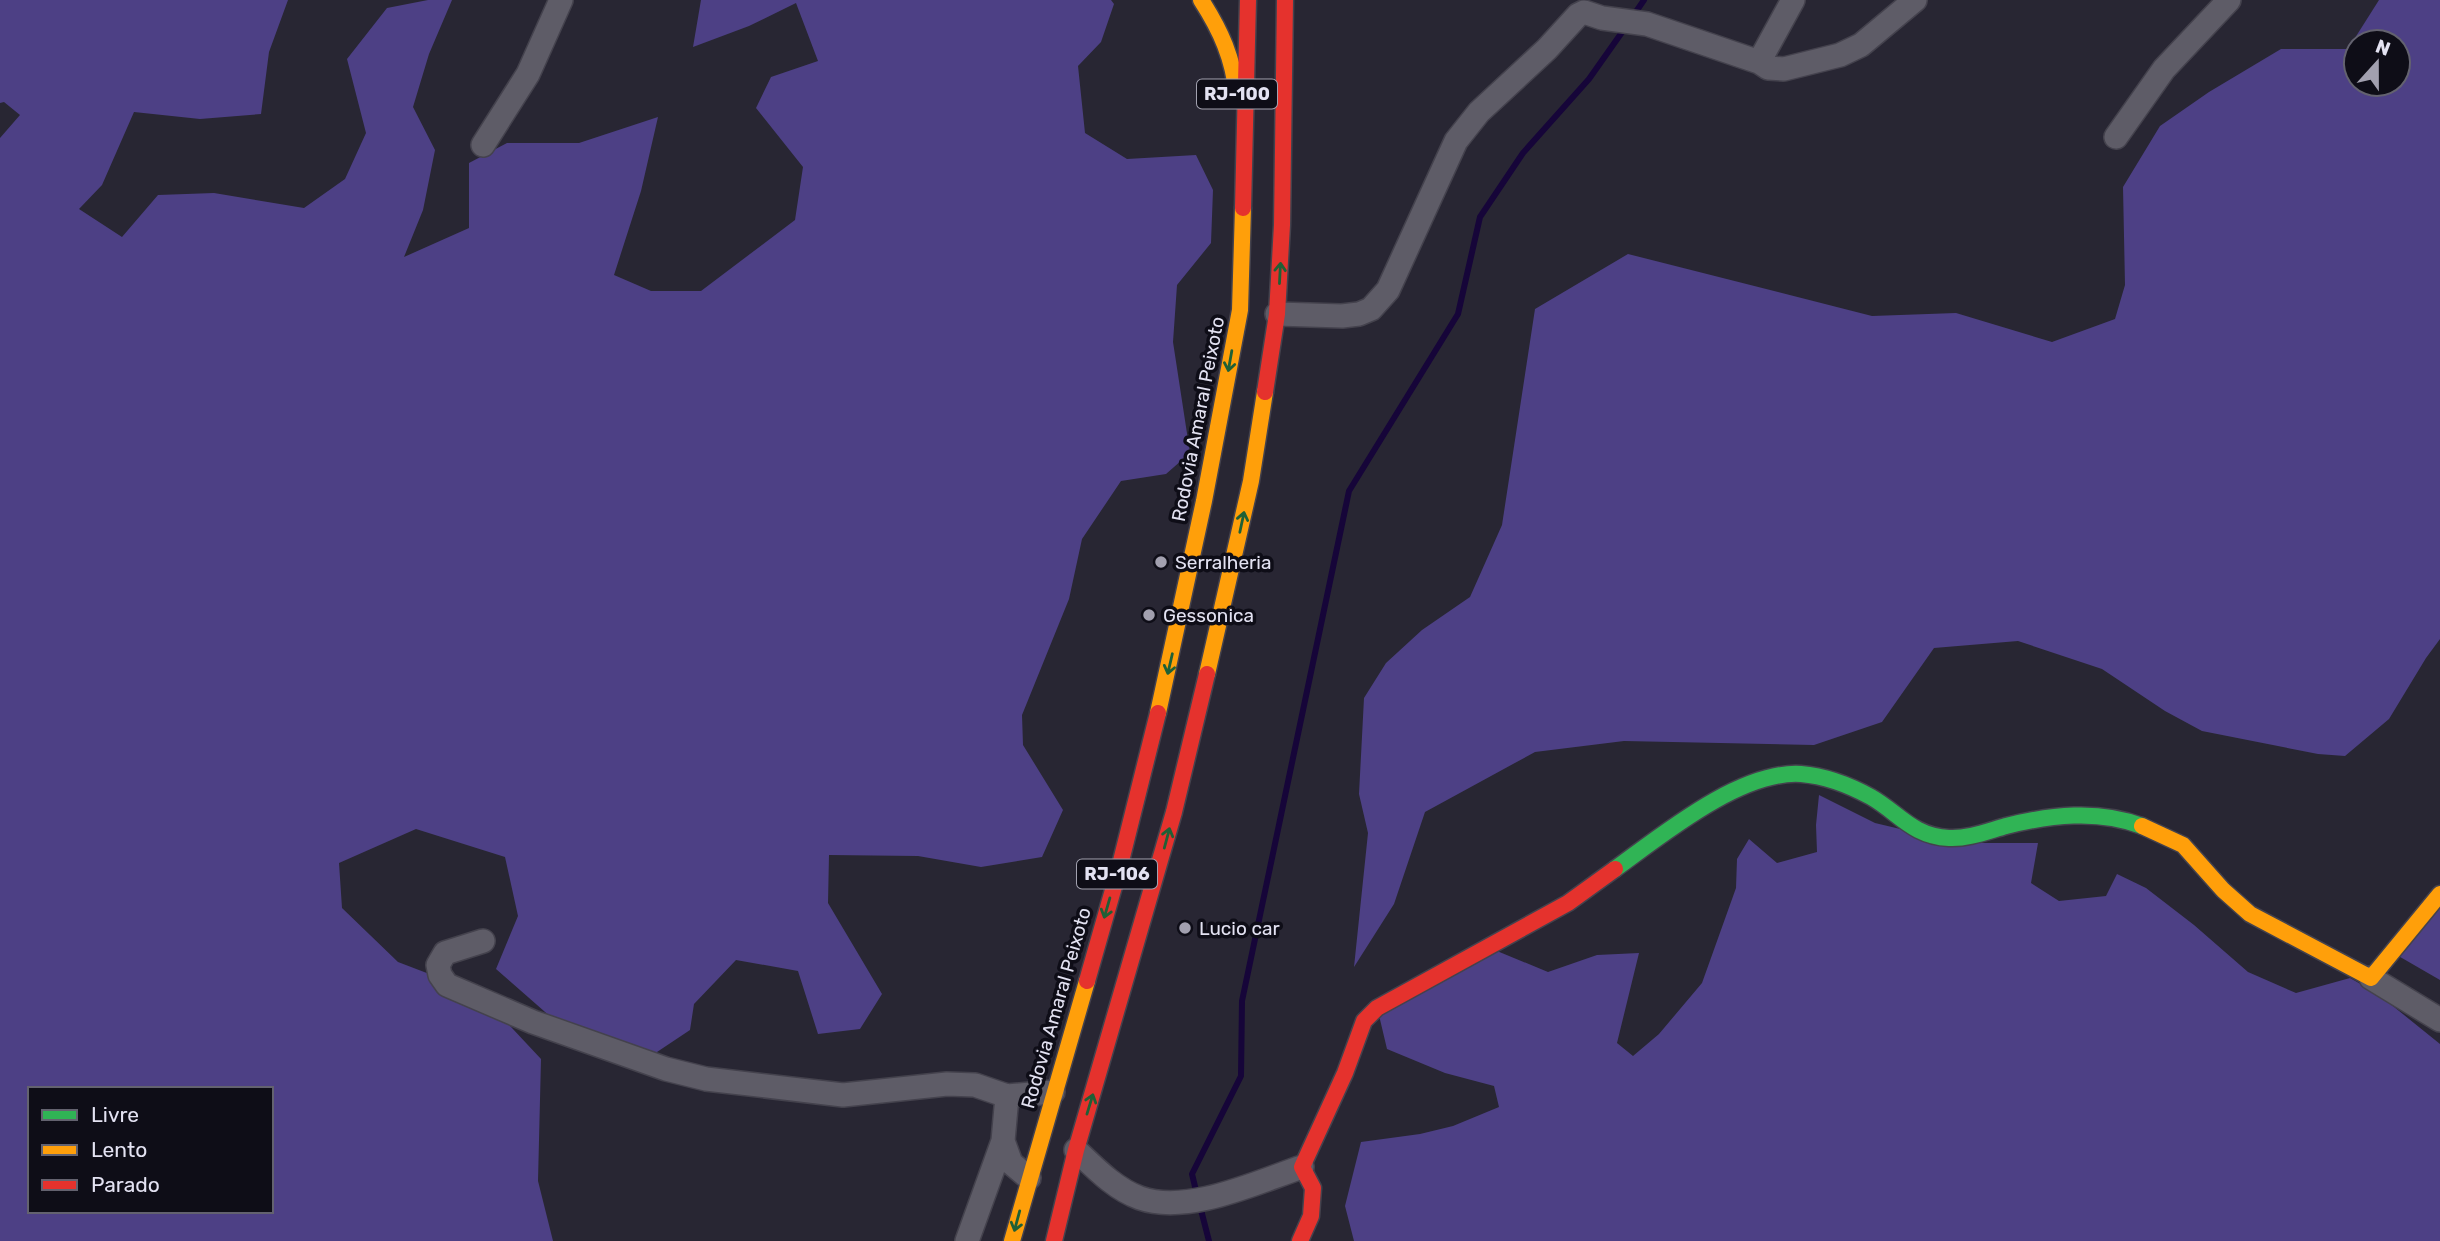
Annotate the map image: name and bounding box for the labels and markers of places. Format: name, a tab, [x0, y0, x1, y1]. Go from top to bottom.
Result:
place label: Serralheria	[1175, 551, 1271, 574]
marker: Serralheria	[1153, 554, 1169, 570]
place label: Gessonica	[1163, 604, 1254, 627]
marker: Gessonica	[1141, 607, 1157, 623]
place label: Lucio car	[1199, 917, 1280, 940]
marker: Lucio car	[1177, 920, 1193, 936]

